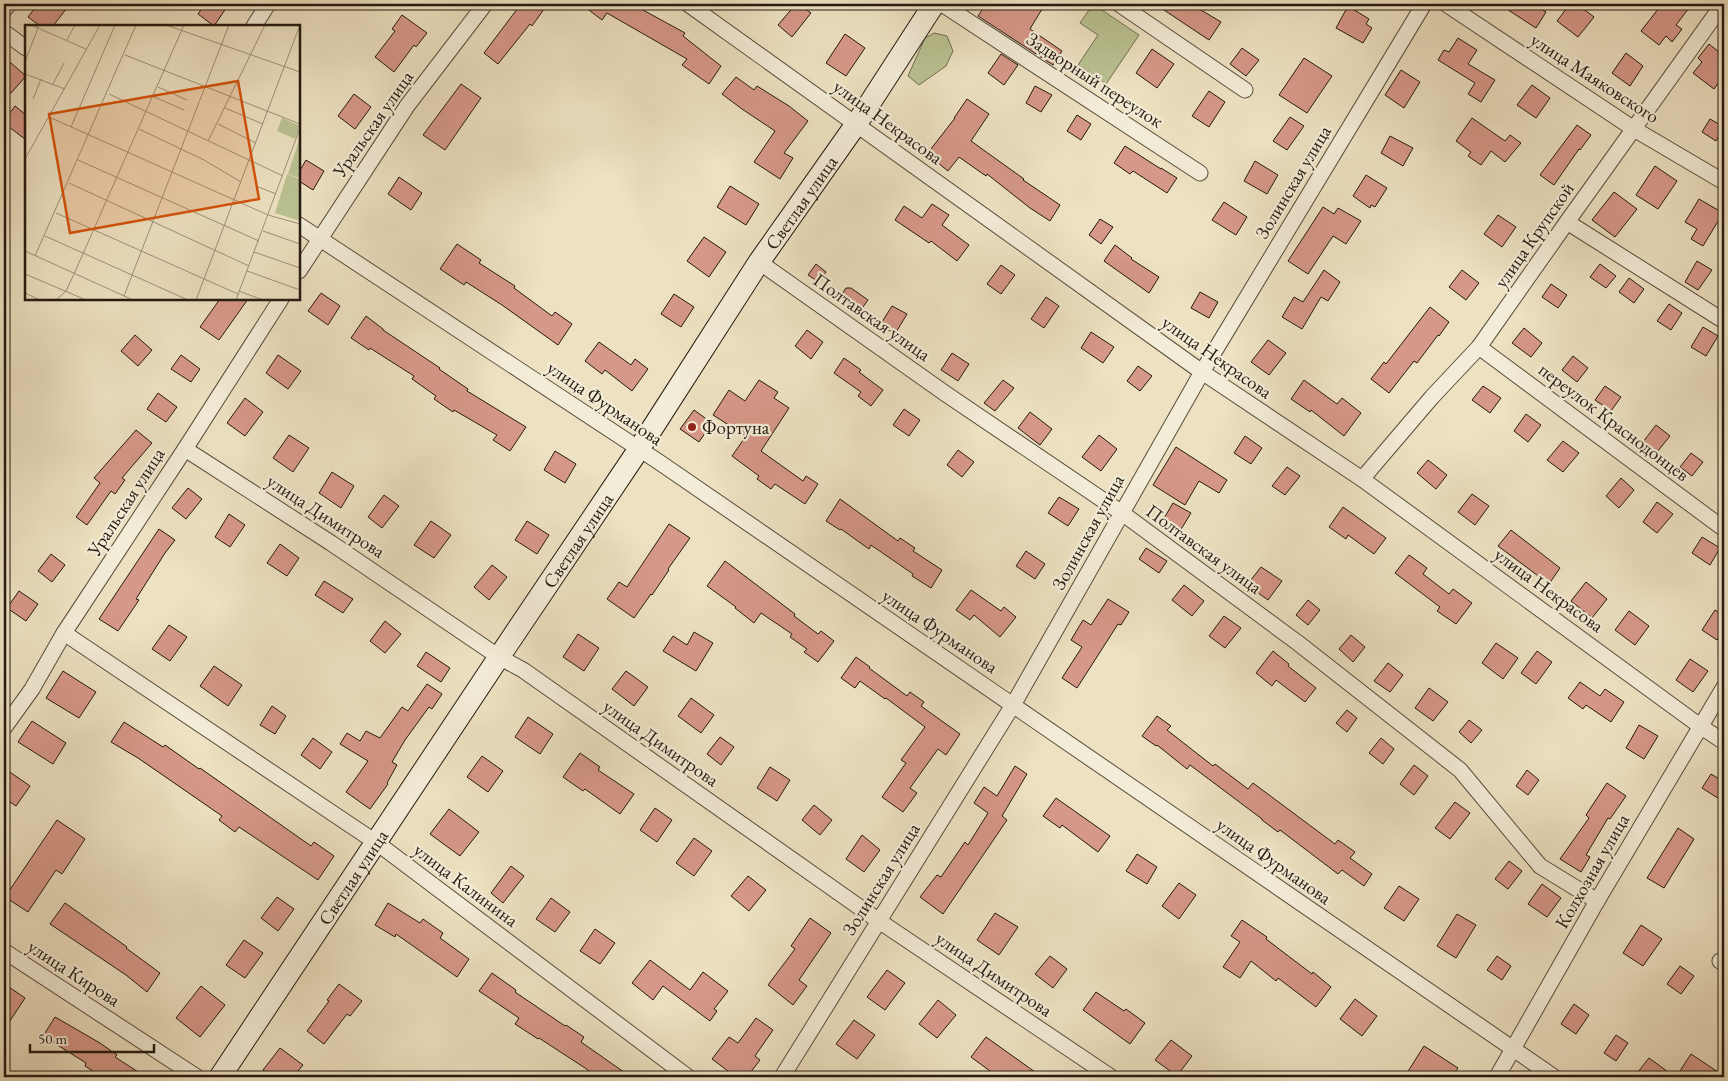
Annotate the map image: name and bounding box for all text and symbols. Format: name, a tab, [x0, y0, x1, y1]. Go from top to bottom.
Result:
inset map	[25, 25, 300, 300]
street label: Задворный переулок	[1022, 26, 1168, 134]
street label: улица Маяковского	[1526, 27, 1664, 129]
street label: Уральская улица	[326, 65, 419, 183]
street label: улица Некрасова	[828, 74, 948, 170]
street label: Золинская улица	[1249, 120, 1337, 243]
street label: Светлая улица	[759, 150, 843, 255]
street label: улица Крупской	[1488, 177, 1580, 293]
street label: Полтавская улица	[808, 267, 936, 367]
street label: улица Некрасова	[1157, 310, 1278, 405]
street label: улица Фурманова	[542, 355, 668, 451]
street label: переулок Краснодонцев	[1534, 357, 1694, 487]
place label: Фортуна	[702, 415, 770, 440]
marker: Фортуна	[686, 421, 698, 433]
street label: Уральская улица	[81, 443, 171, 562]
street label: улица Димитрова	[262, 468, 390, 564]
street label: Золинская улица	[1046, 470, 1130, 594]
street label: Светлая улица	[537, 487, 619, 593]
street label: Полтавская улица	[1141, 498, 1267, 600]
street label: улица Некрасова	[1489, 542, 1609, 638]
street label: улица Фурманова	[877, 583, 1003, 679]
street label: улица Димитрова	[598, 694, 724, 793]
street label: Колхозная улица	[1549, 809, 1635, 933]
street label: улица Фурманова	[1212, 812, 1337, 910]
street label: Золинская улица	[836, 818, 926, 940]
street label: Светлая улица	[312, 824, 394, 930]
street label: улица Калинина	[409, 837, 524, 933]
street label: улица Димитрова	[931, 926, 1058, 1023]
street label: улица Кирова	[23, 934, 125, 1012]
scale bar	[30, 1021, 154, 1053]
text: 50 m	[38, 1029, 67, 1048]

